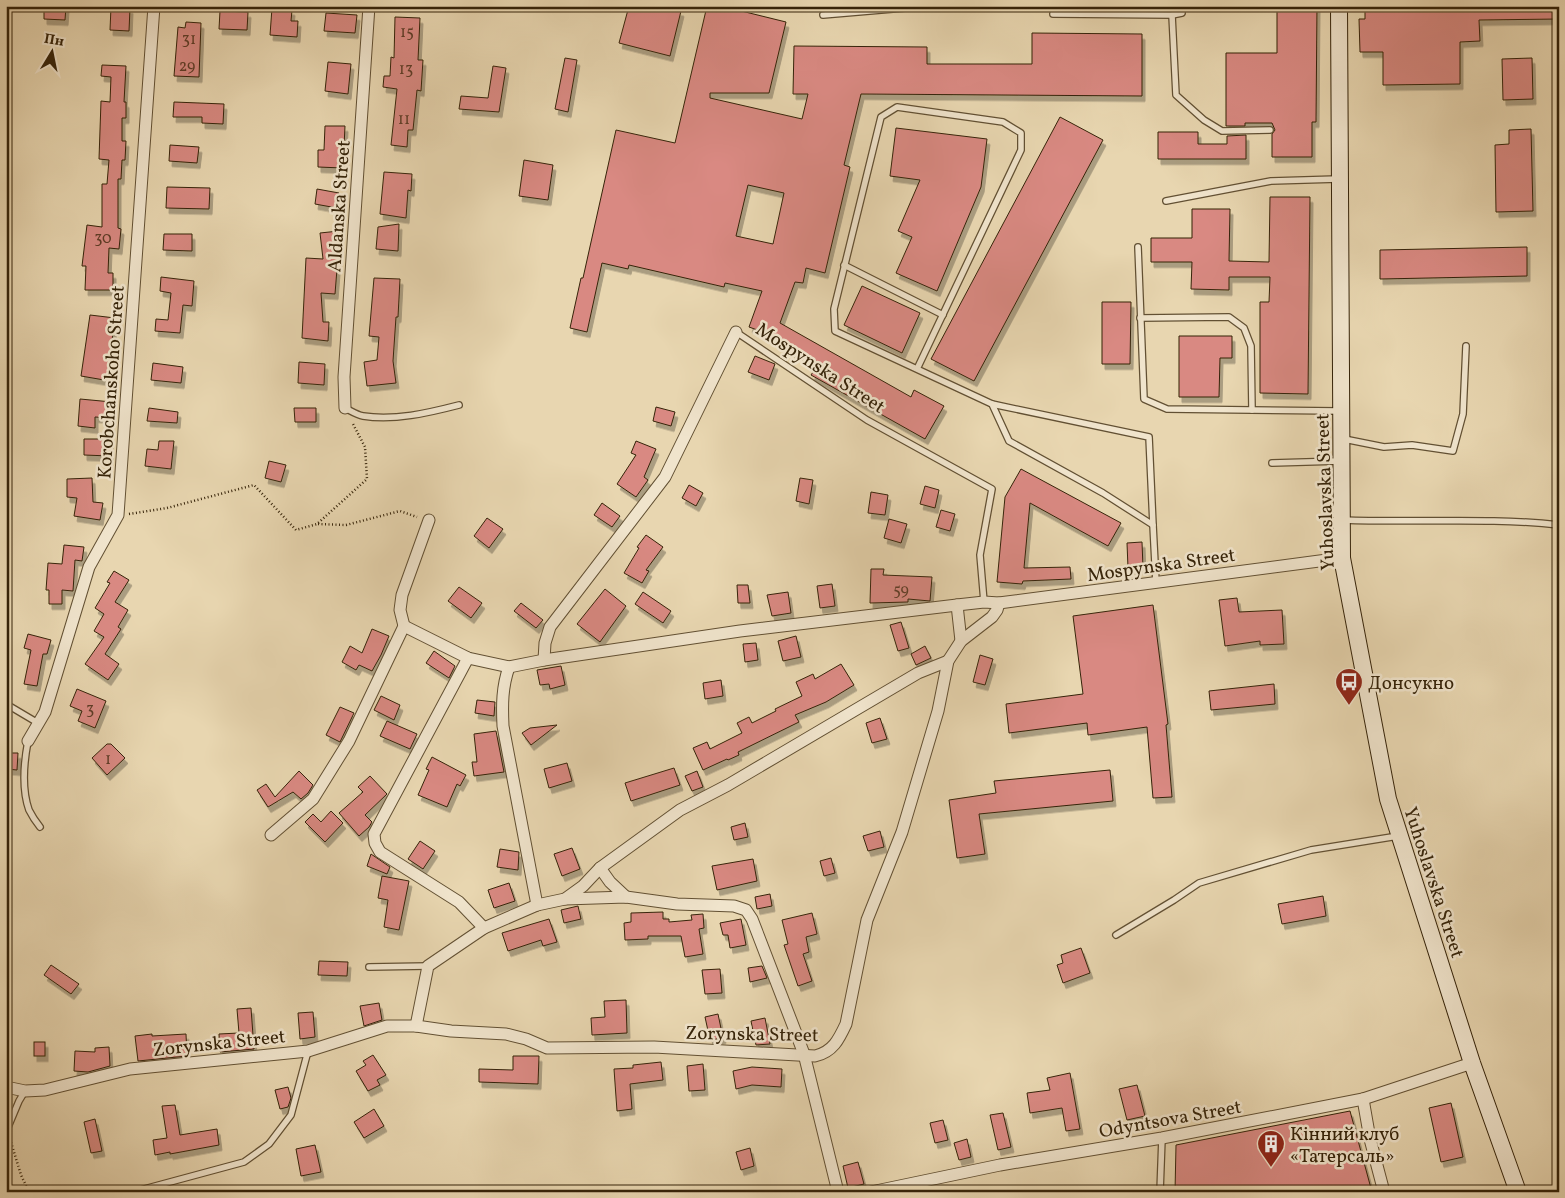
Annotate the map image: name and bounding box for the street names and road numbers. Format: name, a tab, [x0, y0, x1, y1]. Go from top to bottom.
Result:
street label: Aldanska Street	[322, 139, 358, 273]
street label: Korobchanskoho Street	[92, 284, 132, 480]
street label: Mospynska Street	[750, 317, 890, 420]
street label: Yuhoslavska Street	[1310, 412, 1342, 571]
street label: Mospynska Street	[1085, 543, 1237, 589]
street label: Yuhoslavska Street	[1396, 804, 1470, 962]
street label: Zorynska Street	[685, 1021, 819, 1049]
street label: Zorynska Street	[152, 1024, 287, 1064]
street label: Odyntsova Street	[1097, 1095, 1244, 1145]

